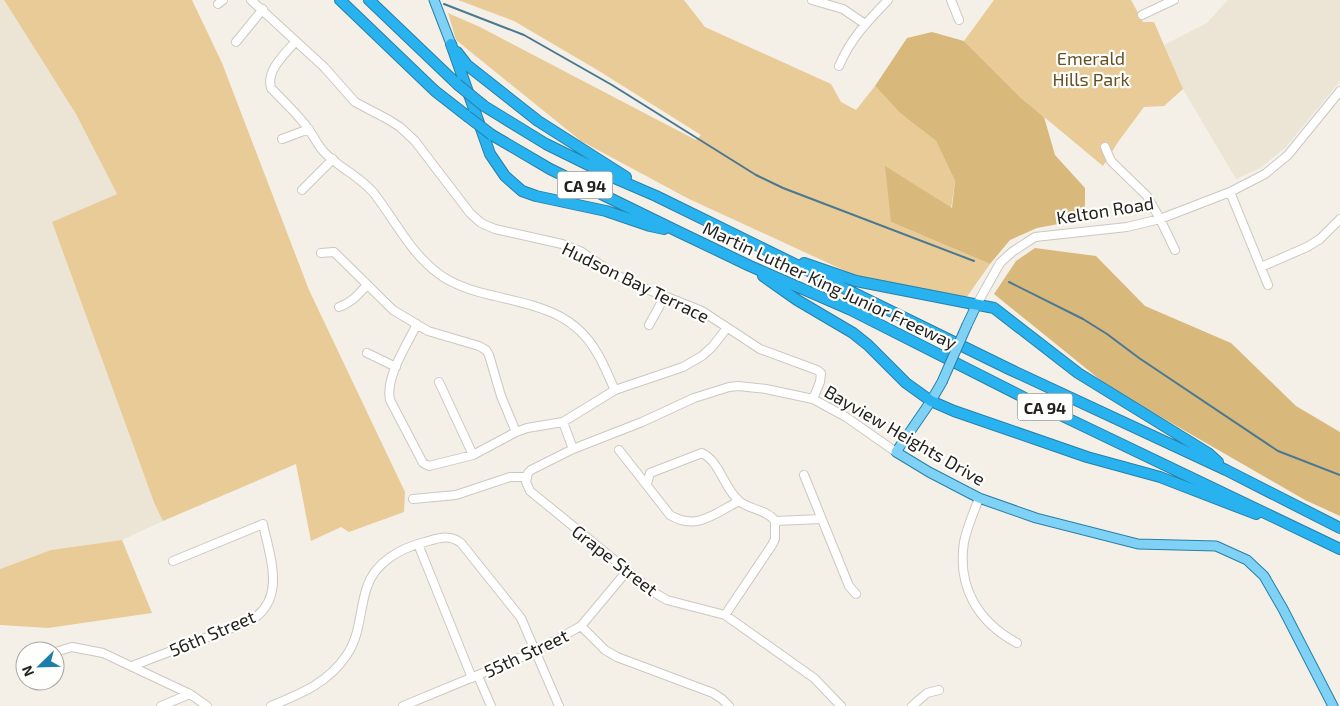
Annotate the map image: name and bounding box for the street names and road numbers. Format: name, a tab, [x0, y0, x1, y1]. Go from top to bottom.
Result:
road number: CA 94	[558, 172, 612, 198]
street label: Kelton Road	[1055, 191, 1155, 229]
street label: Martin Luther King Junior Freeway	[700, 216, 961, 354]
street label: Hudson Bay Terrace	[559, 237, 713, 327]
street label: Bayview Heights Drive	[821, 380, 989, 490]
road number: CA 94	[1018, 394, 1072, 421]
street label: Grape Street	[568, 520, 662, 600]
street label: 56th Street	[166, 605, 258, 661]
street label: 55th Street	[480, 624, 572, 682]

